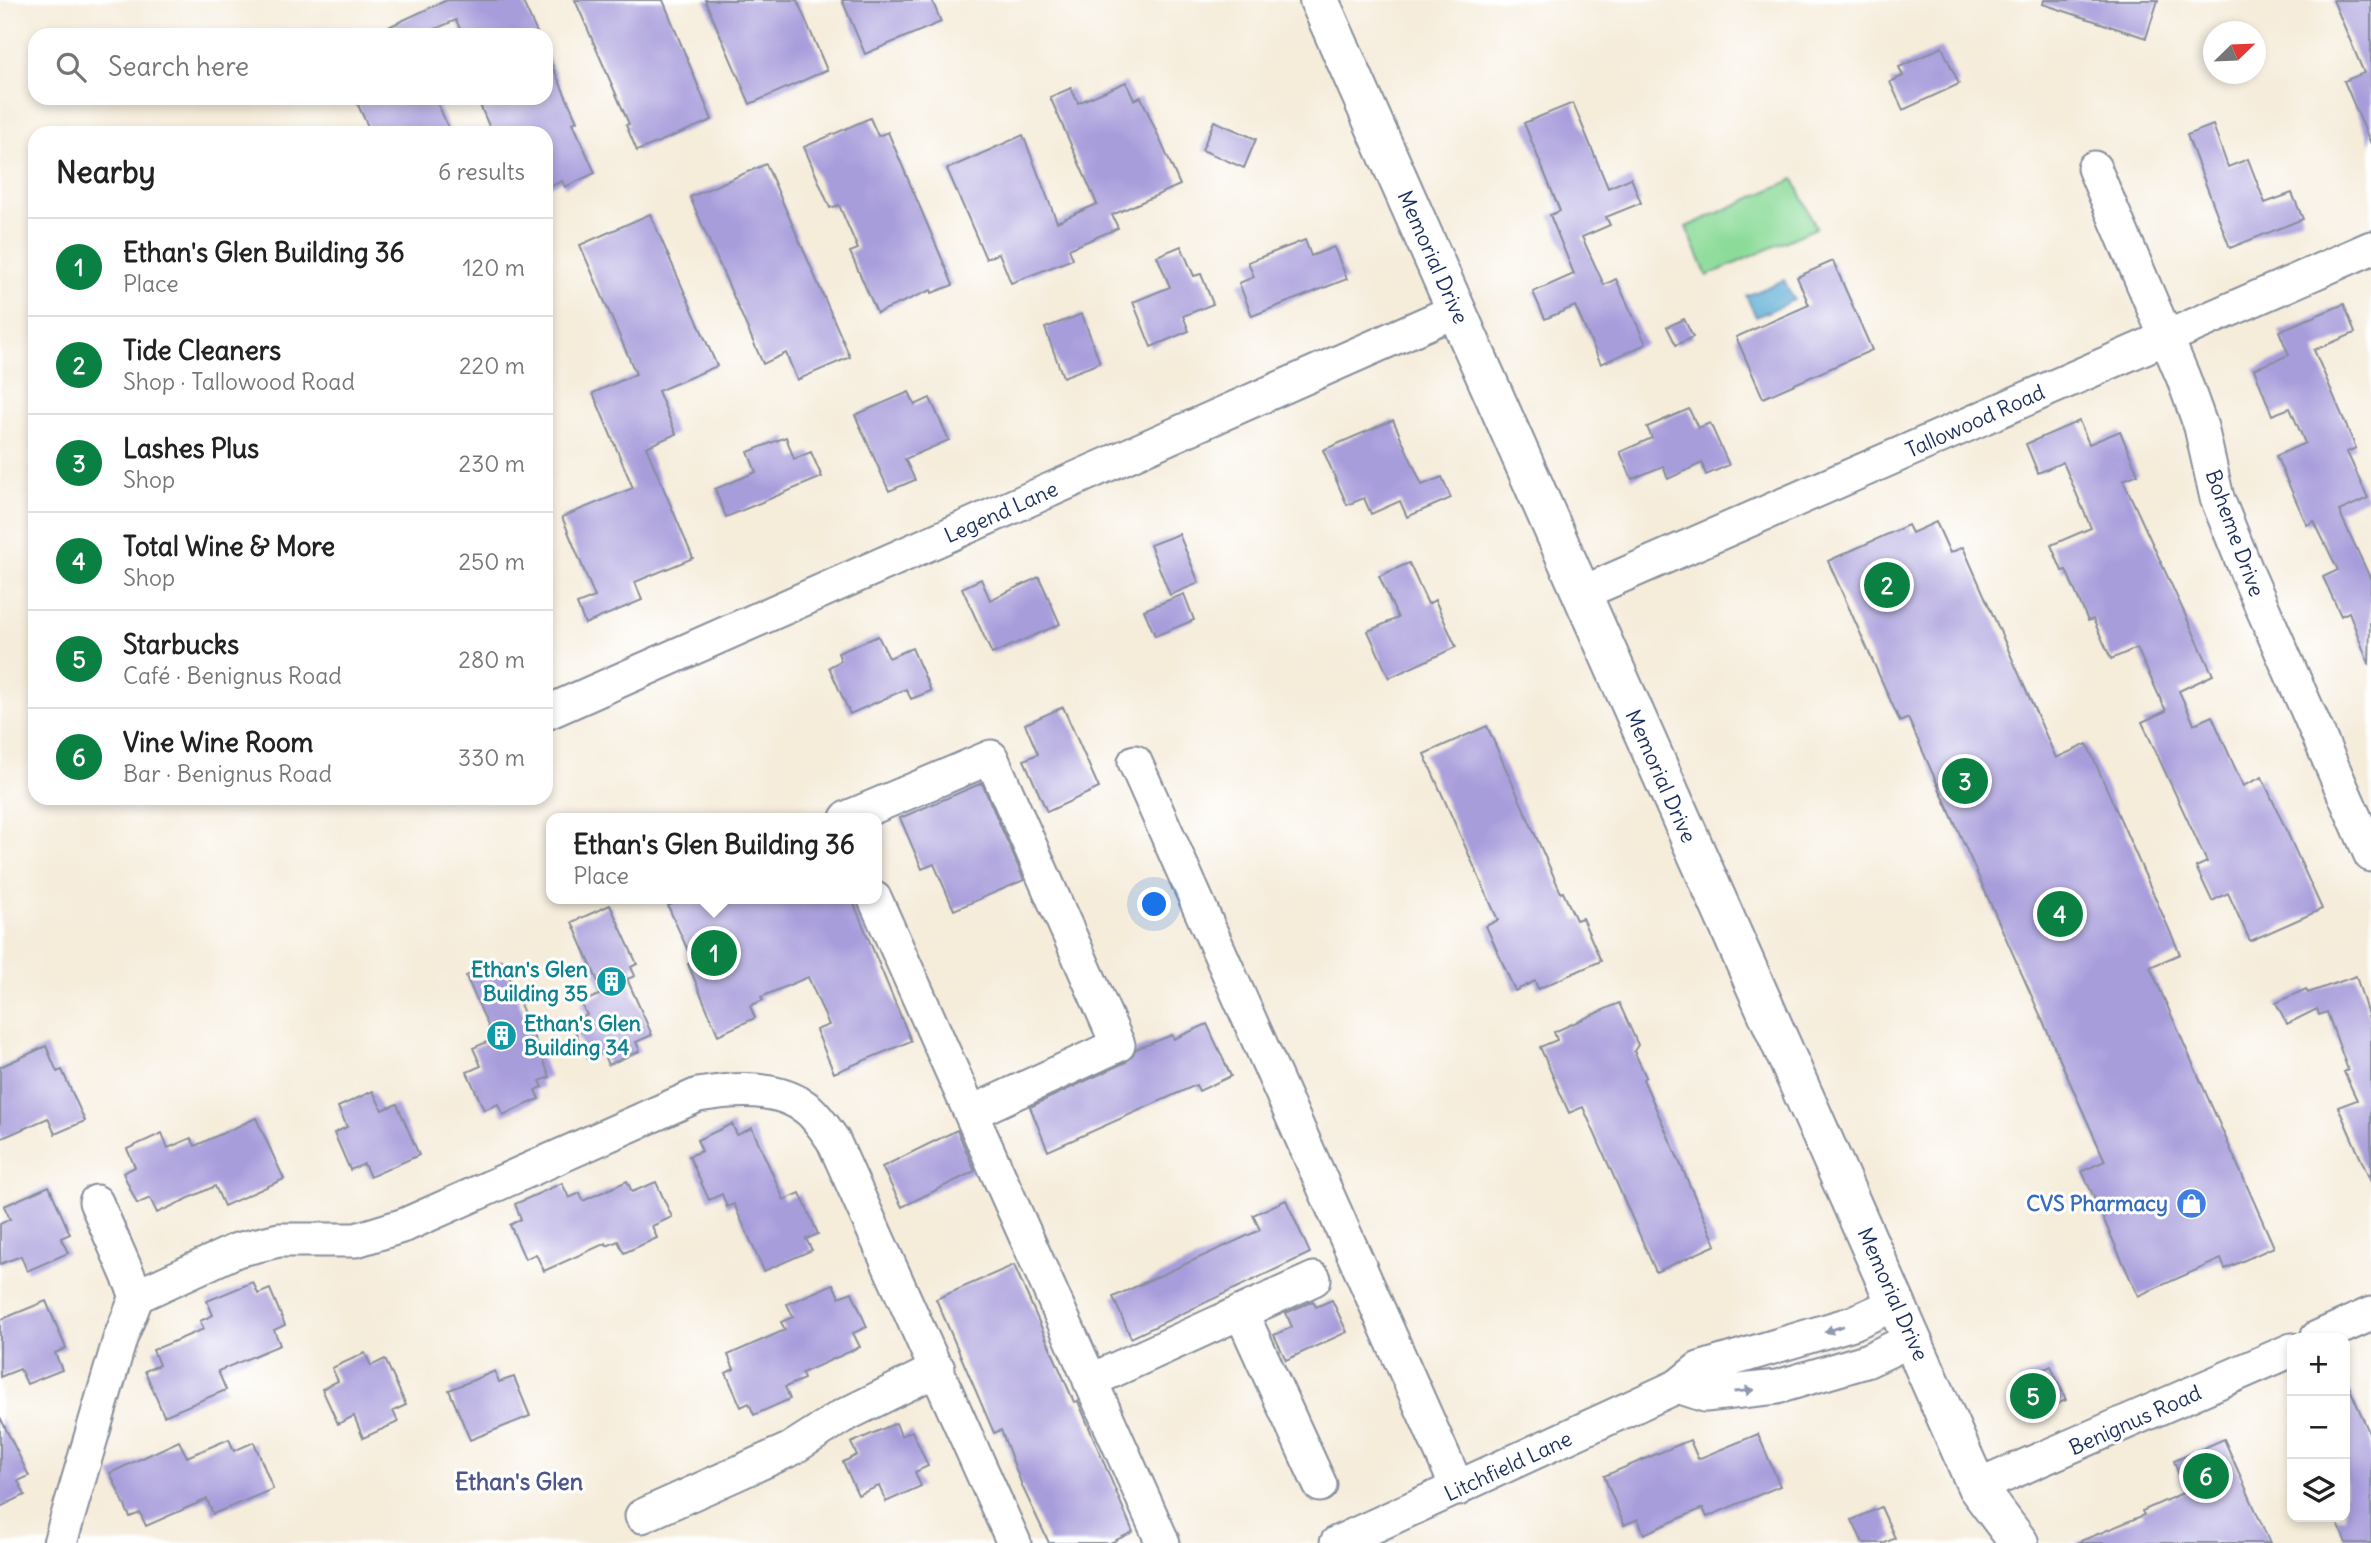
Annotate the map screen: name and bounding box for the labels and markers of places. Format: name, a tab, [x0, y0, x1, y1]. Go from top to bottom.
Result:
pin: 2	[1864, 559, 1910, 611]
pin: 3	[1942, 755, 1988, 807]
pin: 4	[2037, 888, 2083, 940]
pin: 1	[691, 927, 737, 979]
place label: Ethan's Glen Building 35	[471, 956, 588, 1007]
building icon: Ethan's Glen Building 35	[594, 964, 628, 998]
place label: Ethan's Glen Building 34	[524, 1010, 641, 1061]
building icon: Ethan's Glen Building 34	[484, 1018, 518, 1052]
shop icon: CVS Pharmacy	[2174, 1186, 2208, 1220]
place label: CVS Pharmacy	[2026, 1190, 2168, 1217]
pin: 5	[2010, 1370, 2056, 1422]
pin: 6	[2183, 1450, 2229, 1502]

